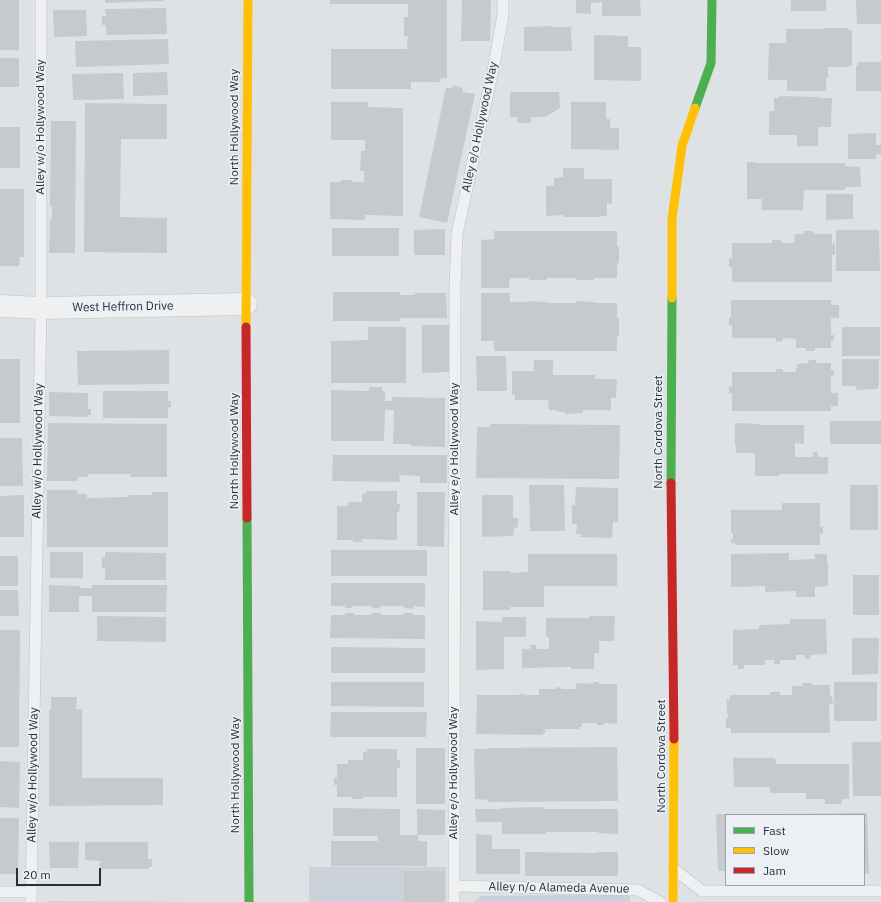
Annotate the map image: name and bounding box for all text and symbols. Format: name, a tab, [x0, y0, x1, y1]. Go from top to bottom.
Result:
street label: Alley w/o Hollywood Way	[34, 59, 48, 195]
street label: Alley e/o Hollywood Way	[459, 61, 501, 193]
street label: North Hollywood Way	[228, 69, 242, 185]
street label: West Heffron Drive	[72, 299, 174, 315]
street label: North Cordova Street	[652, 375, 666, 489]
street label: Alley w/o Hollywood Way	[30, 383, 46, 519]
street label: Alley e/o Hollywood Way	[448, 383, 462, 515]
street label: North Hollywood Way	[228, 393, 242, 509]
street label: North Cordova Street	[655, 699, 669, 813]
street label: Alley w/o Hollywood Way	[25, 707, 41, 843]
street label: Alley e/o Hollywood Way	[447, 707, 461, 839]
street label: North Hollywood Way	[229, 717, 243, 833]
legend	[725, 814, 865, 886]
text: Fast	[763, 823, 786, 838]
text: Slow	[763, 843, 789, 858]
scale bar	[18, 860, 103, 886]
text: Jam	[763, 863, 786, 878]
text: 20 m	[23, 867, 51, 882]
street label: Alley n/o Alameda Avenue	[488, 880, 630, 896]

